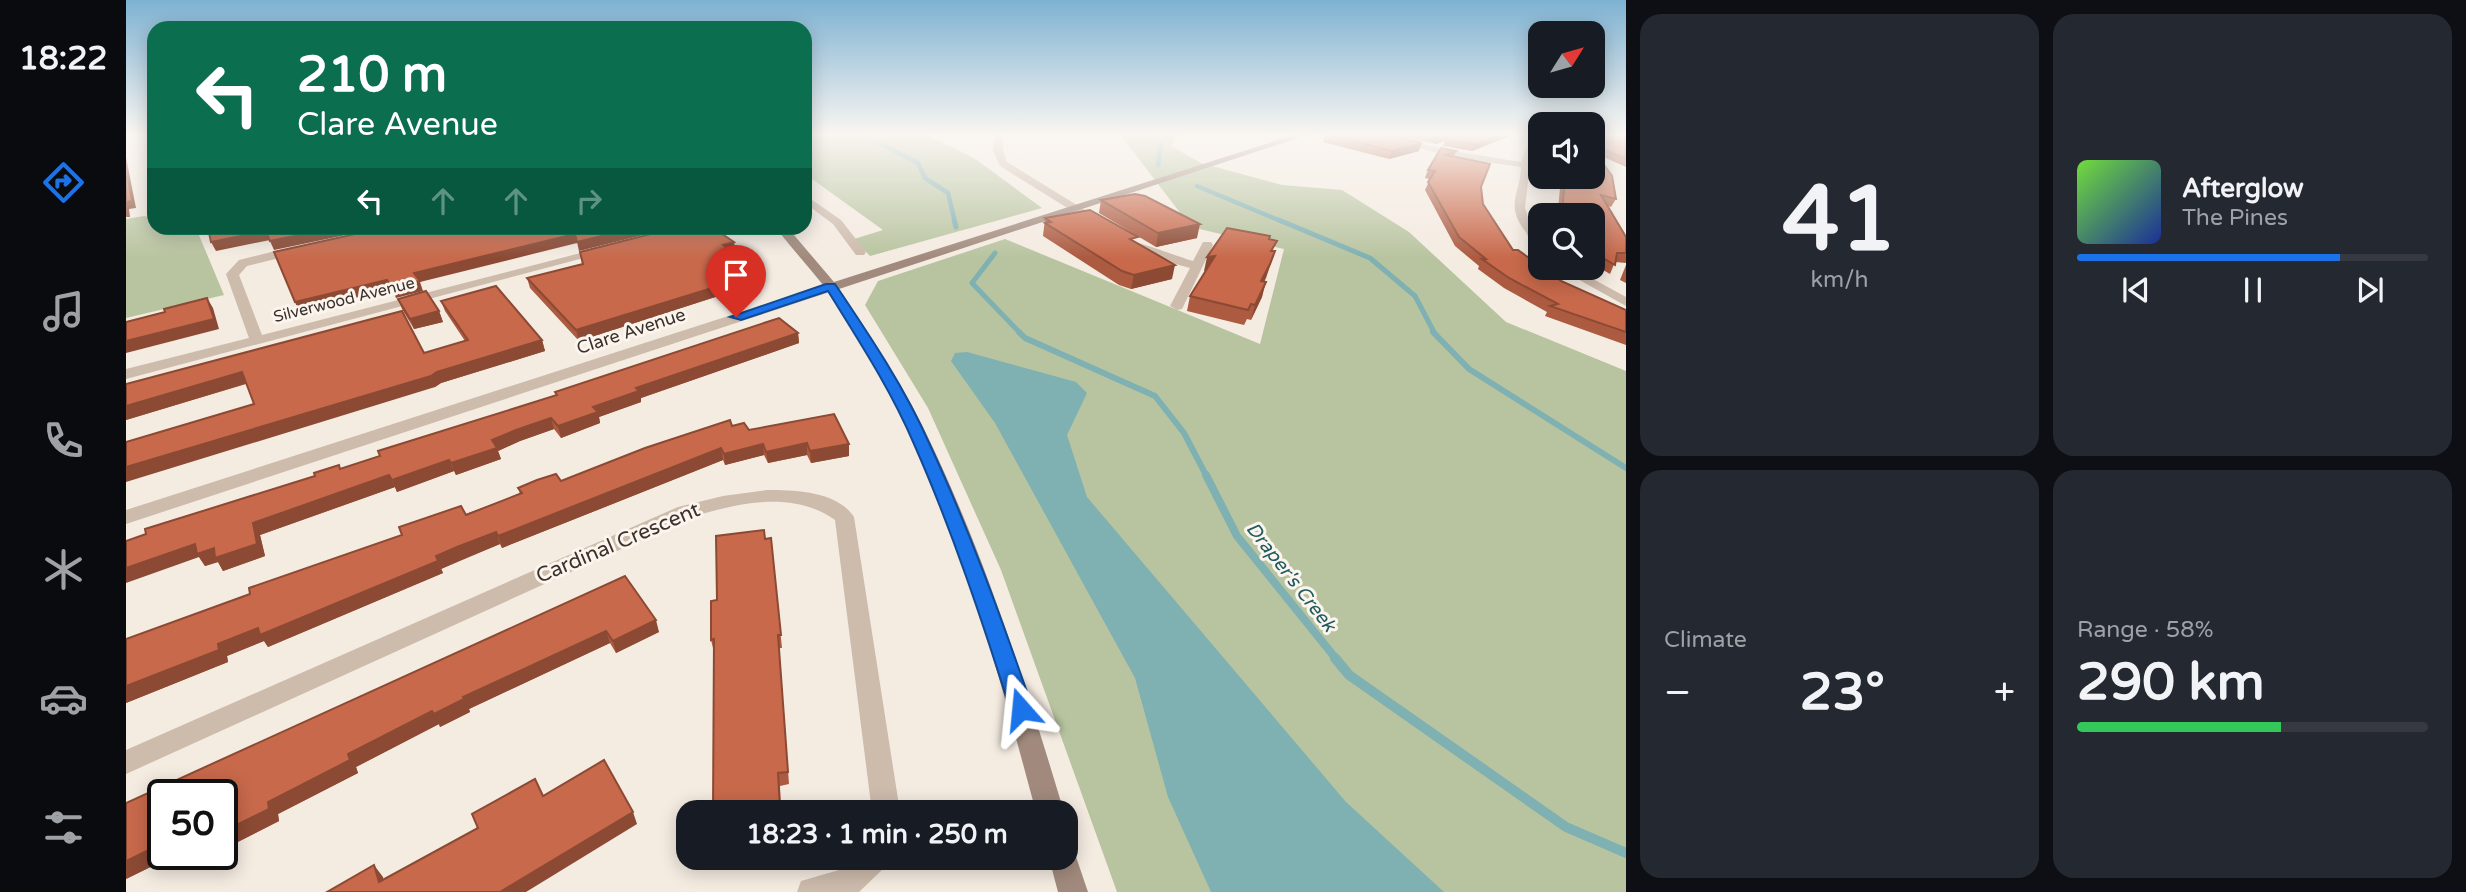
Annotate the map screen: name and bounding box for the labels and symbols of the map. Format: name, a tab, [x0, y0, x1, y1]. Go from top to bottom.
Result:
north arrow	[1528, 21, 1605, 98]
pin	[706, 245, 766, 317]
street label: Silverwood Avenue	[271, 273, 417, 327]
street label: Clare Avenue	[574, 303, 688, 359]
street label: Cardinal Crescent	[532, 497, 704, 589]
water label: Draper's Creek	[1242, 518, 1341, 637]
position arrow	[984, 672, 1058, 746]
speed limit sign: 50	[147, 779, 238, 870]

